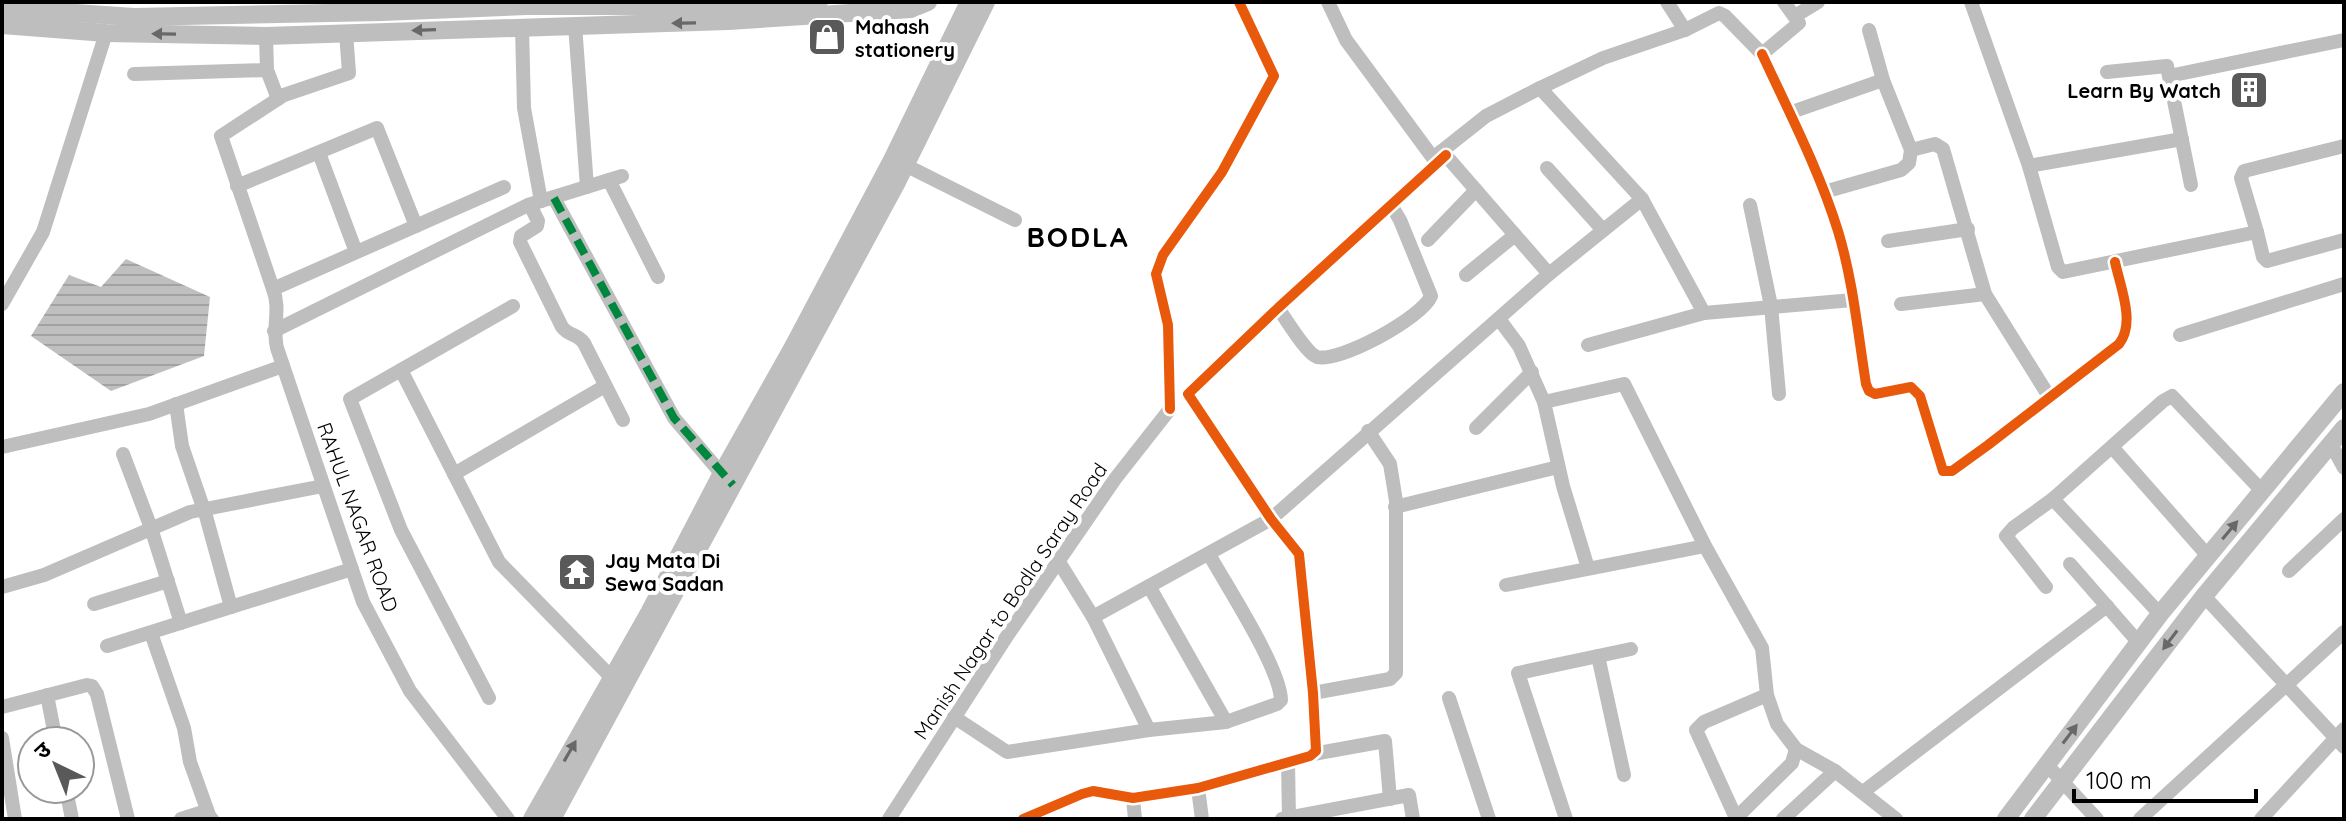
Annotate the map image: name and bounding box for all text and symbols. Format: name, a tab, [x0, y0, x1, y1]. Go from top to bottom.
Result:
place label: Mahash stationery	[855, 14, 955, 62]
one-way arrow	[671, 16, 696, 29]
shop icon: Mahash stationery	[806, 16, 848, 58]
one-way arrow	[411, 24, 436, 37]
one-way arrow	[151, 28, 176, 40]
building icon: Learn By Watch	[2228, 69, 2270, 111]
place label: Learn By Watch	[2067, 78, 2221, 103]
district label: BODLA	[1026, 219, 1130, 254]
street label: RAHUL NAGAR ROAD	[312, 419, 404, 615]
street label: Manish Nagar to Bodla Saray Road	[908, 458, 1112, 744]
one-way arrow	[2221, 520, 2238, 540]
place label: Jay Mata Di Sewa Sadan	[605, 548, 724, 596]
temple icon: Jay Mata Di Sewa Sadan	[556, 551, 598, 593]
one-way arrow	[2163, 630, 2179, 650]
one-way arrow	[2061, 724, 2077, 744]
north arrow	[16, 725, 96, 805]
text: उ	[28, 735, 57, 765]
one-way arrow	[563, 740, 577, 762]
scale bar	[2074, 753, 2256, 803]
text: 100 m	[2086, 765, 2152, 795]

